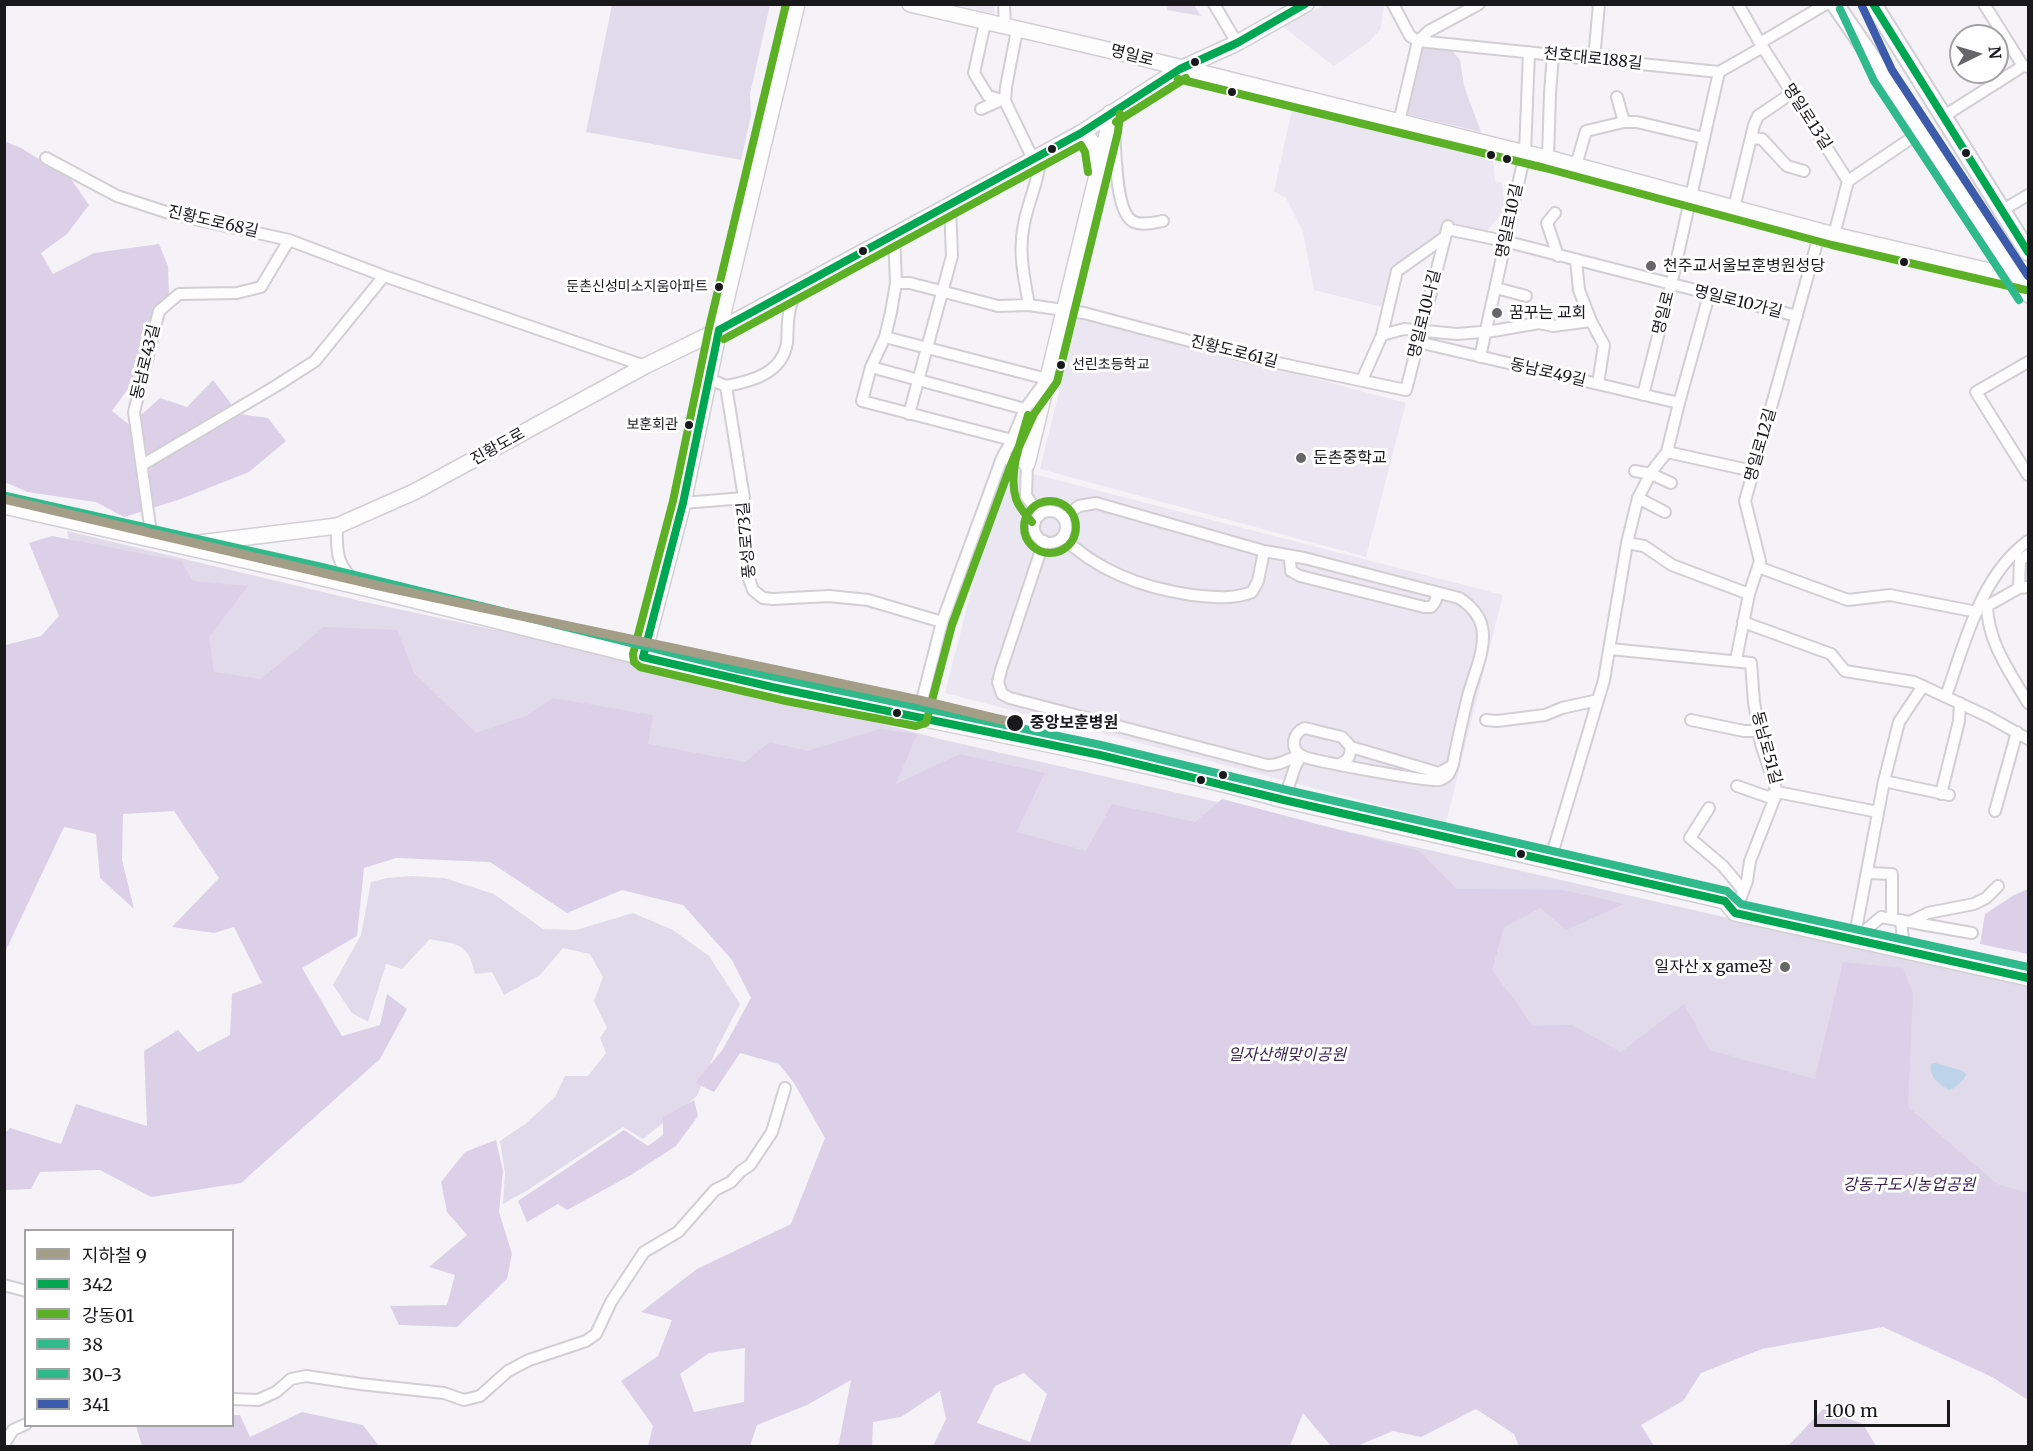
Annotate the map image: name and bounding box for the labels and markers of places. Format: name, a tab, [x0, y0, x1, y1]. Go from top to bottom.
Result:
unlabelled marker	[1189, 56, 1201, 68]
unlabelled marker	[1226, 86, 1238, 98]
unlabelled marker	[1046, 143, 1058, 155]
unlabelled marker	[1960, 147, 1972, 159]
unlabelled marker	[1485, 149, 1497, 161]
unlabelled marker	[1501, 153, 1513, 165]
unlabelled marker	[857, 245, 869, 257]
place label: 천주교서울보훈병원성당	[1663, 256, 1825, 276]
unlabelled marker	[1898, 256, 1910, 268]
marker: 천주교서울보훈병원성당	[1644, 259, 1658, 273]
place label: 둔촌신성미소지움아파트	[566, 279, 708, 295]
marker: 둔촌신성미소지움아파트	[713, 281, 725, 293]
place label: 꿈꾸는 교회	[1509, 303, 1586, 323]
marker: 꿈꾸는 교회	[1490, 306, 1504, 320]
place label: 선린초등학교	[1072, 357, 1149, 373]
marker: 선린초등학교	[1055, 359, 1067, 371]
place label: 보훈회관	[626, 417, 678, 433]
marker: 보훈회관	[683, 419, 695, 431]
place label: 둔촌중학교	[1313, 448, 1387, 468]
marker: 둔촌중학교	[1294, 451, 1308, 465]
unlabelled marker	[891, 707, 903, 719]
marker: 중앙보훈병원	[1005, 713, 1025, 733]
place label: 중앙보훈병원	[1030, 713, 1118, 733]
unlabelled marker	[1217, 769, 1229, 781]
unlabelled marker	[1195, 774, 1207, 786]
unlabelled marker	[1515, 848, 1527, 860]
place label: 일자산 x game장	[1655, 957, 1773, 977]
marker: 일자산 x game장	[1778, 960, 1792, 974]

